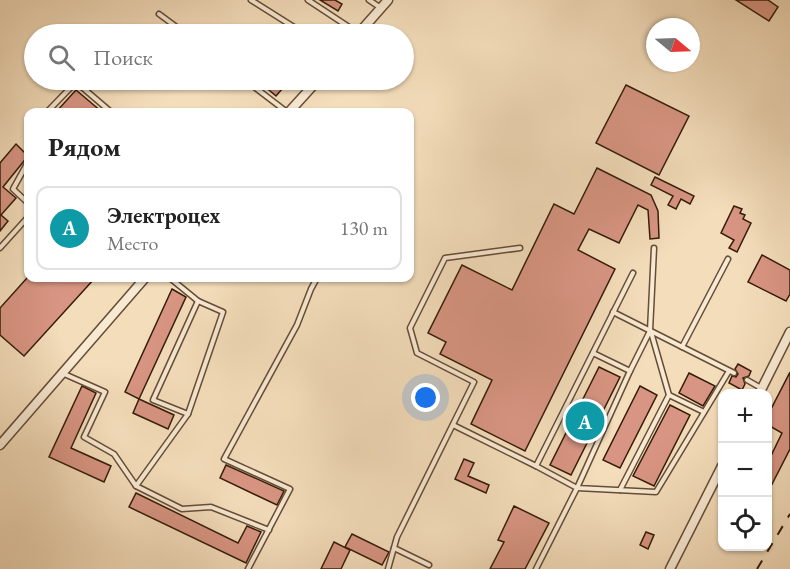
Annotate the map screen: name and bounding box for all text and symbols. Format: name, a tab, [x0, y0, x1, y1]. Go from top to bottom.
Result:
north arrow	[646, 18, 700, 72]
search box	[24, 24, 414, 90]
icon: search	[45, 41, 78, 74]
text: Поиск	[93, 43, 153, 72]
text: Рядом	[48, 130, 121, 164]
text: Электроцех	[107, 201, 220, 230]
text: A	[62, 215, 77, 241]
text: 130 m	[340, 215, 388, 241]
text: Место	[107, 230, 158, 256]
your location	[411, 383, 440, 412]
map controls	[718, 389, 772, 551]
button: +	[718, 389, 772, 443]
pin: A	[566, 398, 604, 444]
button: −	[718, 443, 772, 497]
button: locate	[718, 497, 772, 551]

